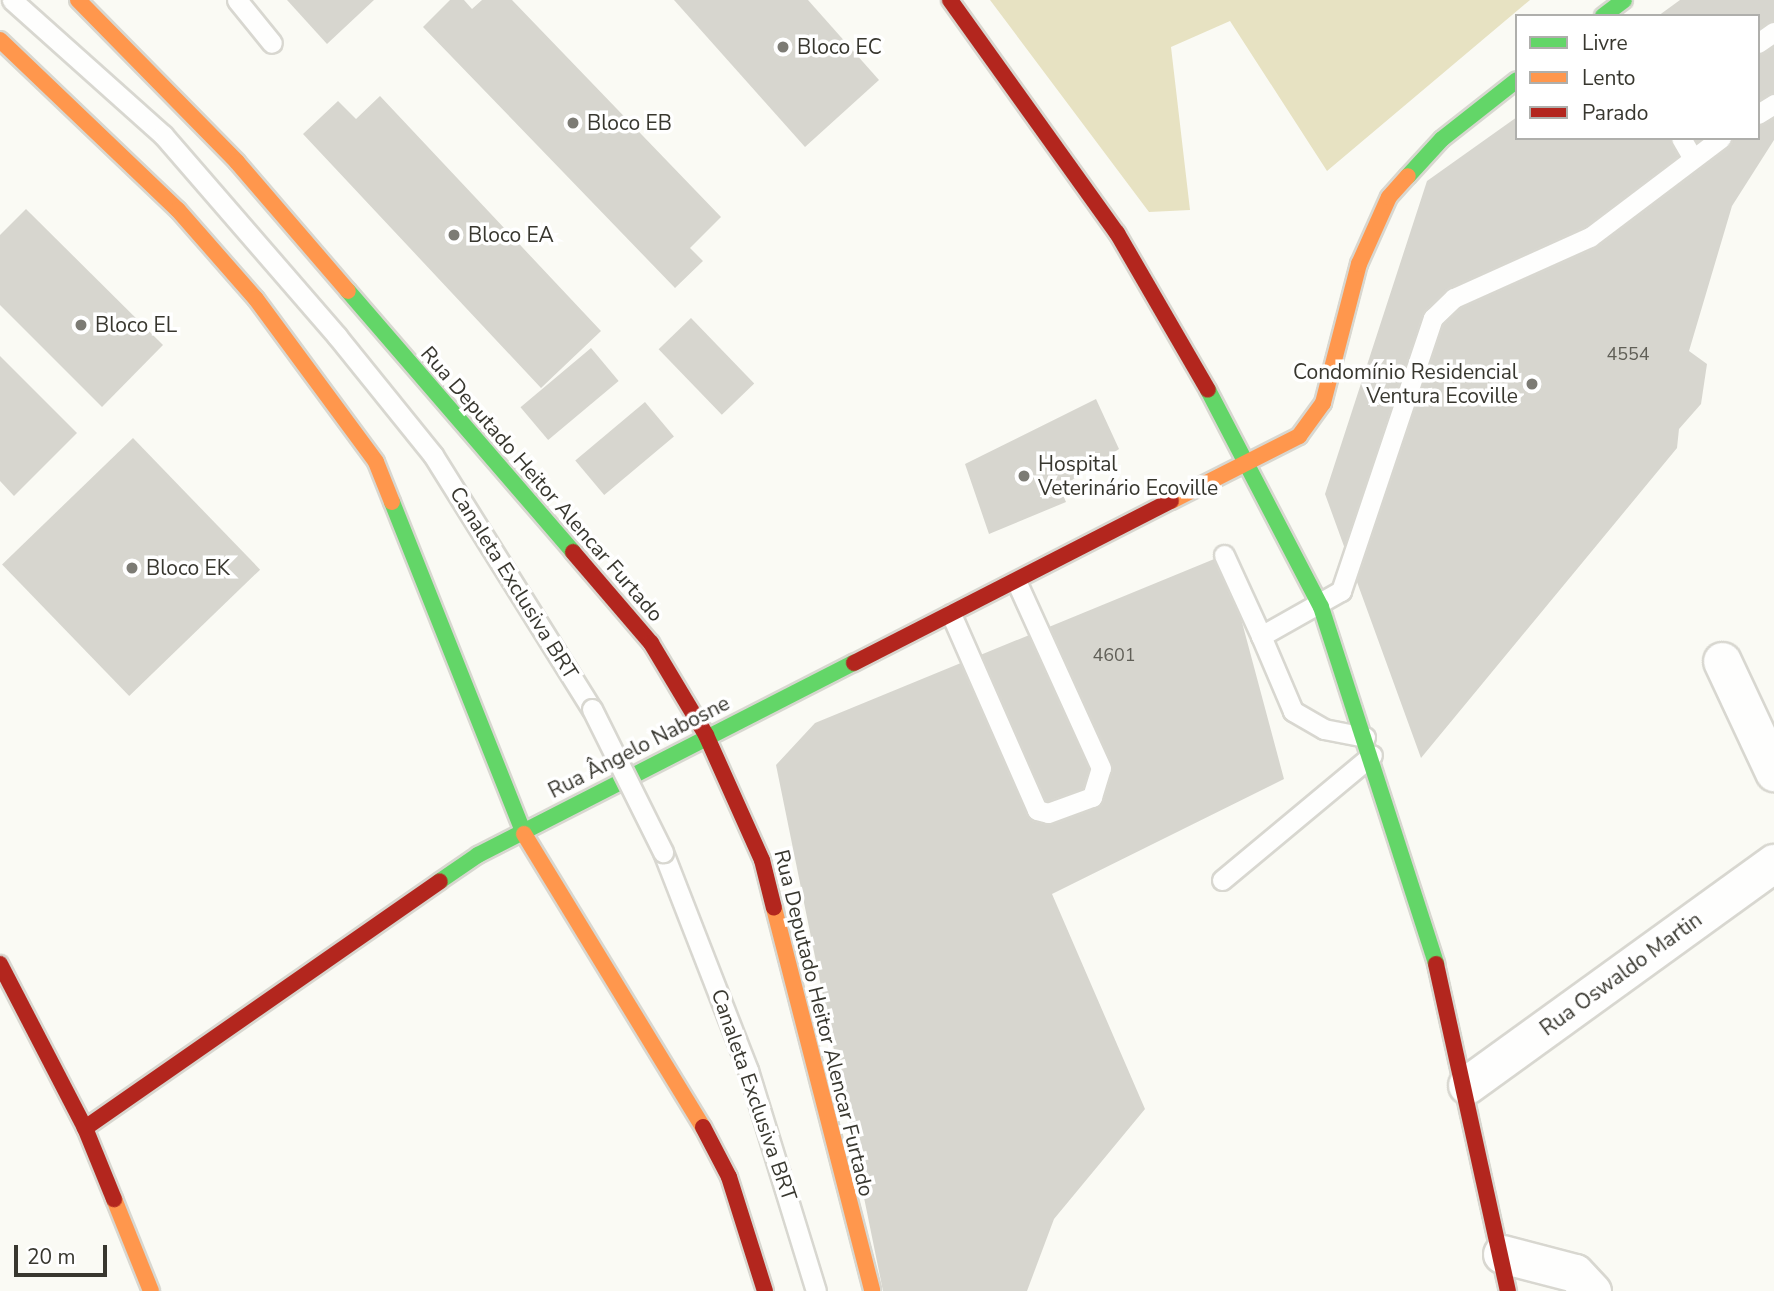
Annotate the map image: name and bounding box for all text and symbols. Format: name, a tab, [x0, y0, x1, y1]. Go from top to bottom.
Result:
legend	[1515, 14, 1760, 140]
text: Livre	[1582, 29, 1628, 57]
place label: Bloco EC	[797, 34, 882, 60]
marker: Bloco EC	[775, 39, 791, 55]
text: Lento	[1582, 64, 1635, 92]
text: Parado	[1582, 99, 1648, 127]
place label: Bloco EB	[587, 110, 672, 136]
marker: Bloco EB	[565, 115, 581, 131]
place label: Bloco EA	[468, 222, 554, 248]
marker: Bloco EA	[446, 227, 462, 243]
place label: Bloco EL	[95, 312, 177, 338]
marker: Bloco EL	[73, 317, 89, 333]
street label: Rua Deputado Heitor Alencar Furtado	[416, 341, 668, 627]
house number: 4554	[1606, 343, 1650, 365]
place label: Condomínio Residencial Ventura Ecoville	[1293, 359, 1518, 409]
marker: Condomínio Residencial Ventura Ecoville	[1524, 376, 1540, 392]
place label: Hospital Veterinário Ecoville	[1038, 451, 1218, 501]
marker: Hospital Veterinário Ecoville	[1016, 468, 1032, 484]
street label: Canaleta Exclusiva BRT	[444, 482, 584, 684]
place label: Bloco EK	[146, 555, 230, 581]
marker: Bloco EK	[124, 560, 140, 576]
house number: 4601	[1092, 644, 1136, 666]
street label: Rua Ângelo Nabosne	[544, 690, 734, 804]
street label: Rua Deputado Heitor Alencar Furtado	[769, 847, 879, 1199]
street label: Rua Oswaldo Martin	[1535, 907, 1707, 1041]
street label: Canaleta Exclusiva BRT	[706, 986, 802, 1204]
scale bar	[18, 1232, 110, 1276]
text: 20 m	[27, 1243, 76, 1271]

